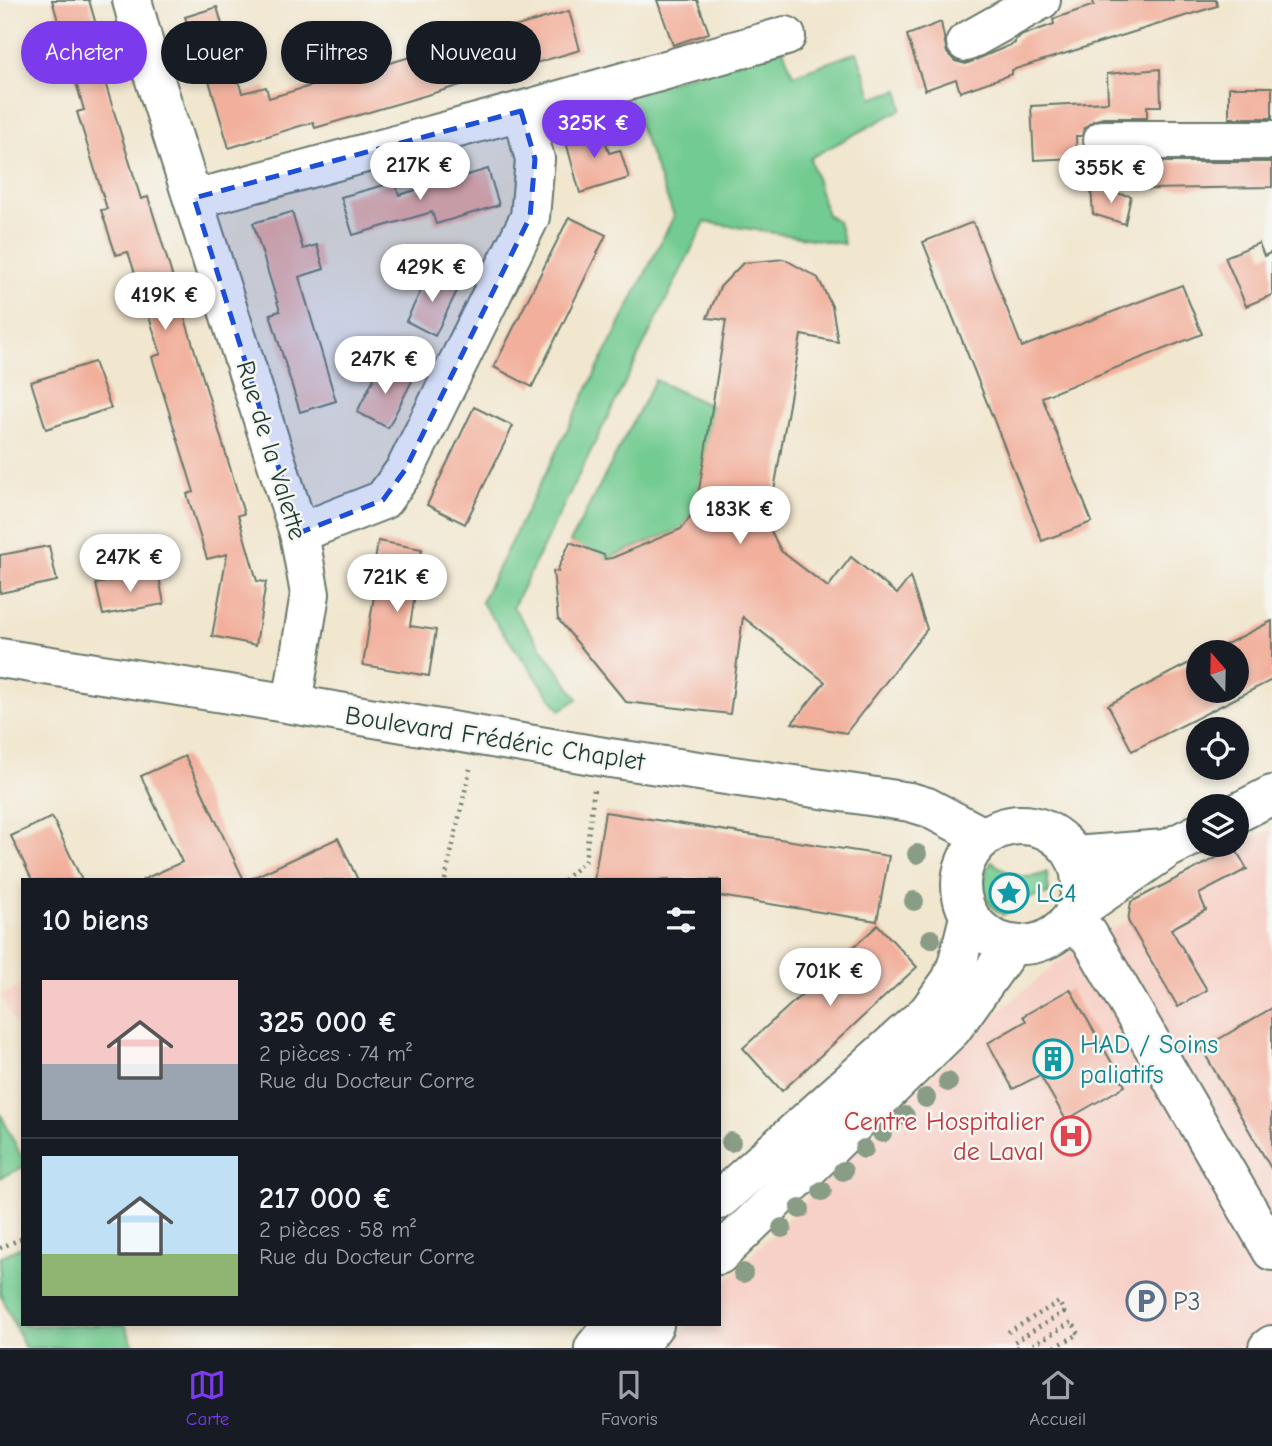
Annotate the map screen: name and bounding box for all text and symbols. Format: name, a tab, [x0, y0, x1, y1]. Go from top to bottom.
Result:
chip: Acheter	[21, 21, 147, 84]
chip: Louer	[161, 21, 267, 84]
chip: Filtres	[281, 21, 392, 84]
chip: Nouveau	[406, 21, 541, 84]
pin: 325K €	[537, 100, 651, 160]
text: 325K €	[558, 109, 630, 136]
pin: 217K €	[363, 142, 477, 202]
pin: 355K €	[1054, 146, 1168, 205]
text: 217K €	[386, 151, 454, 178]
text: 355K €	[1075, 154, 1147, 181]
pin: 429K €	[375, 244, 489, 304]
text: 429K €	[396, 253, 468, 280]
pin: 419K €	[108, 272, 222, 332]
text: 419K €	[131, 281, 199, 308]
pin: 247K €	[328, 336, 442, 396]
text: 247K €	[351, 345, 419, 372]
street label: Rue de la Valette	[230, 357, 313, 543]
pin: 183K €	[683, 486, 797, 546]
text: 183K €	[705, 495, 775, 522]
pin: 247K €	[73, 534, 187, 594]
text: 247K €	[96, 543, 164, 570]
pin: 721K €	[340, 554, 454, 614]
text: 721K €	[363, 563, 431, 590]
north arrow	[1186, 640, 1250, 704]
map controls	[1186, 640, 1249, 857]
street label: Boulevard Frédéric Chaplet	[343, 700, 648, 778]
button: locate	[1186, 717, 1249, 780]
button: layers	[1186, 794, 1249, 857]
place icon: LC4	[988, 872, 1030, 914]
place label: LC4	[1036, 879, 1077, 909]
icon: filters	[662, 901, 700, 939]
text: 10 biens	[42, 903, 148, 938]
pin: 701K €	[773, 948, 887, 1008]
text: 701K €	[795, 957, 865, 984]
text: 325 000 €	[259, 1005, 398, 1040]
icon: home	[98, 1008, 182, 1092]
place label: HAD / Soins paliatifs	[1080, 1030, 1218, 1090]
building icon: HAD / Soins paliatifs	[1032, 1038, 1074, 1080]
text: 2 pièces · 74 m²	[259, 1040, 412, 1067]
text: Rue du Docteur Corre	[259, 1067, 475, 1094]
place label: Centre Hospitalier de Laval	[844, 1107, 1045, 1167]
hospital icon: Centre Hospitalier de Laval	[1050, 1115, 1092, 1157]
text: 217 000 €	[259, 1181, 393, 1216]
icon: home	[98, 1184, 182, 1268]
text: 2 pièces · 58 m²	[259, 1216, 416, 1243]
text: Rue du Docteur Corre	[259, 1243, 475, 1270]
parking icon: P3	[1125, 1280, 1167, 1322]
place label: P3	[1173, 1287, 1201, 1317]
tab: Carte	[186, 1366, 229, 1430]
tab: Favoris	[601, 1366, 658, 1430]
tab: Accueil	[1029, 1366, 1086, 1430]

